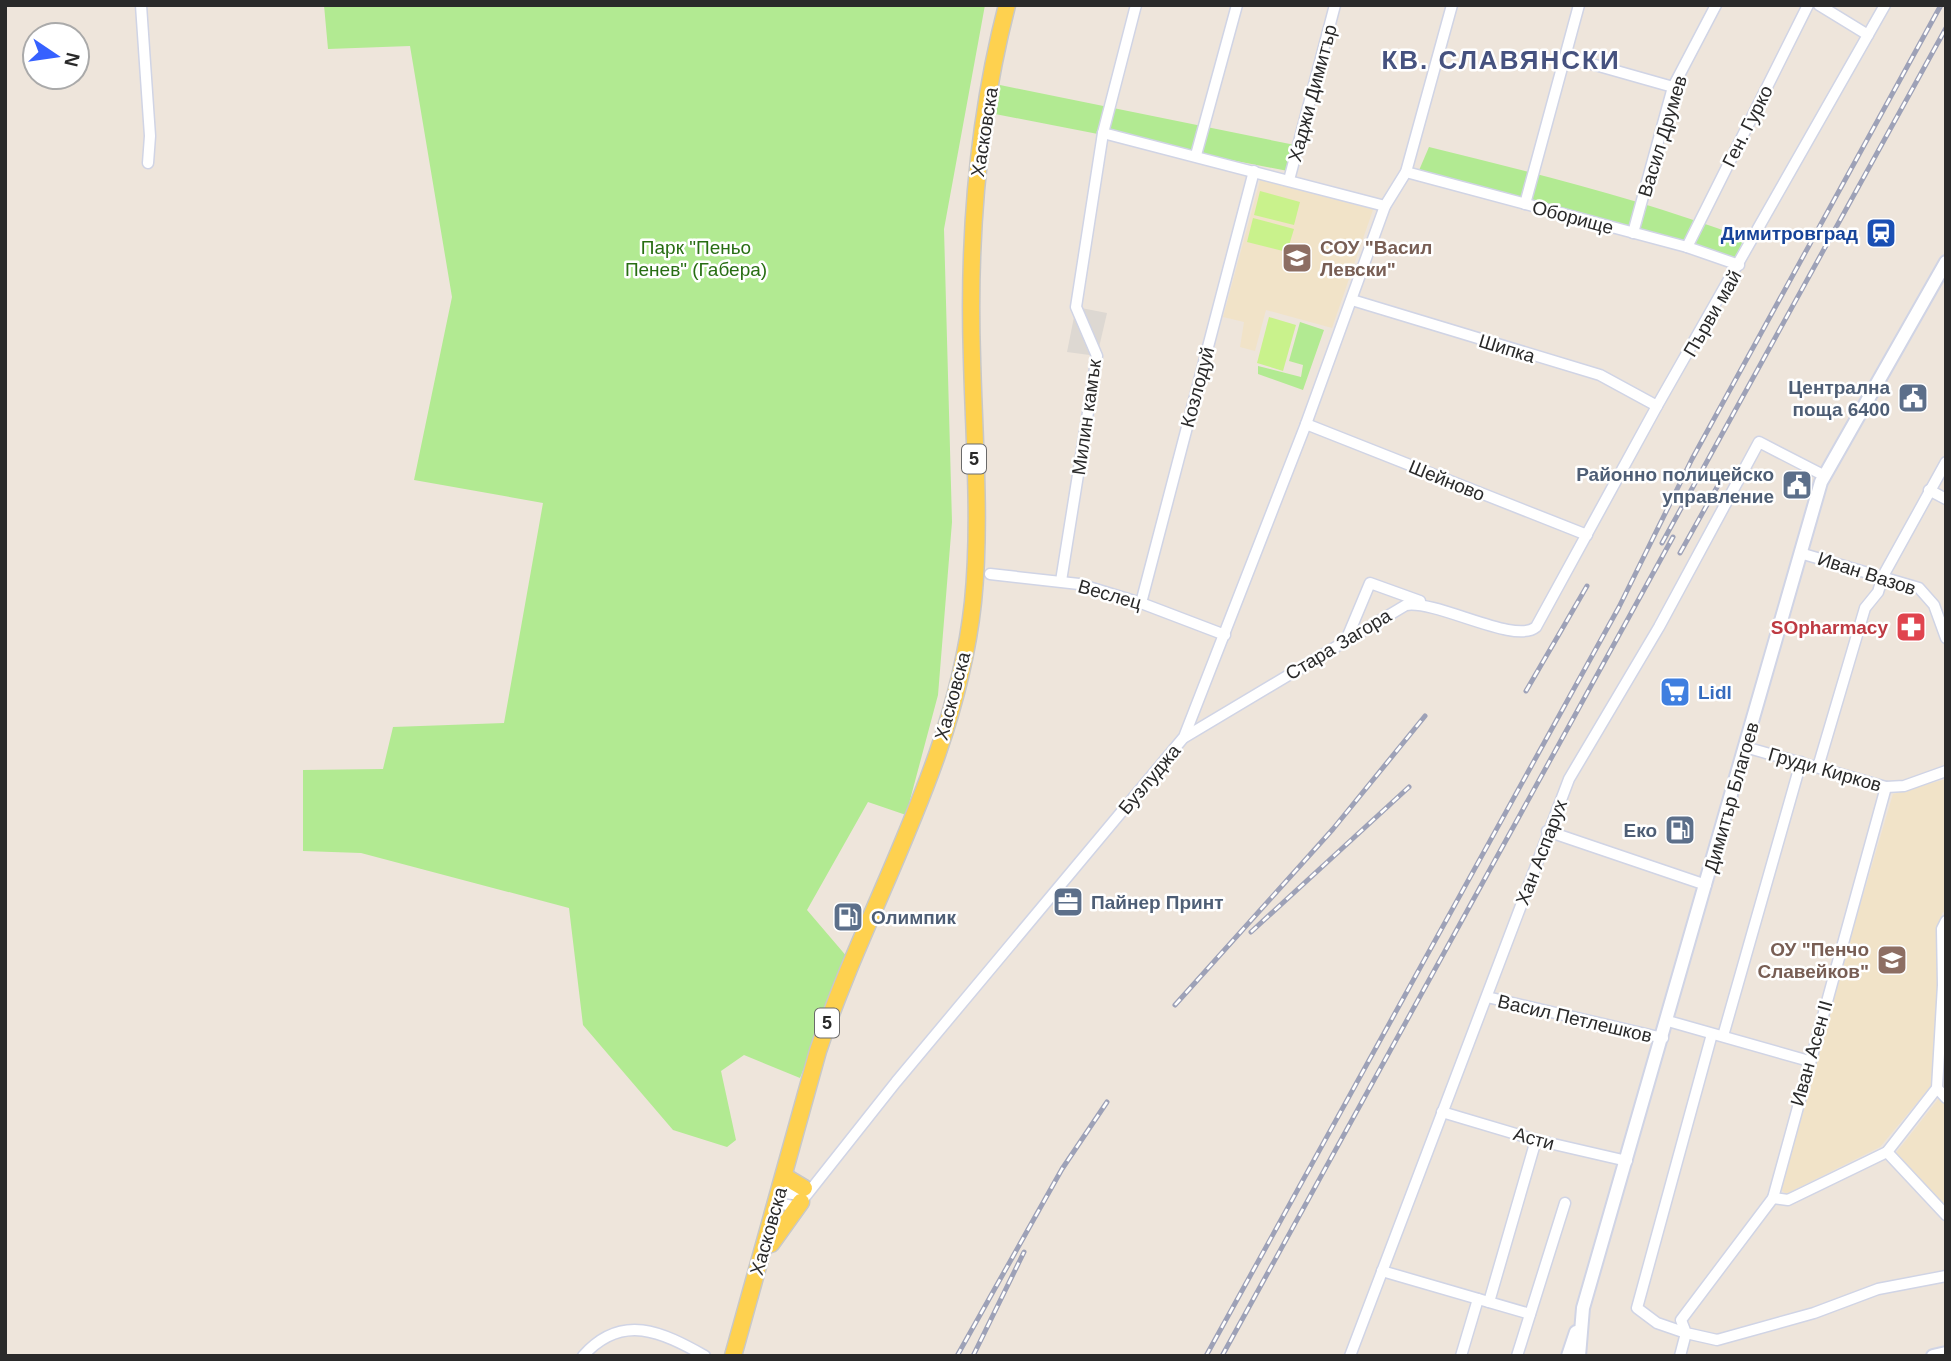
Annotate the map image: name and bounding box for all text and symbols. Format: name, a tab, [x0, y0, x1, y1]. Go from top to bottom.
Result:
north arrow	[21, 21, 91, 91]
street label: Хаджи Димитър	[1284, 22, 1341, 164]
district label: КВ. СЛАВЯНСКИ	[1381, 45, 1621, 75]
text: N	[60, 51, 84, 69]
street label: Васил Друмев	[1634, 73, 1691, 199]
street label: Ген. Гурко	[1718, 82, 1777, 170]
street label: Хасковска	[967, 85, 1002, 178]
street label: Оборище	[1530, 197, 1616, 238]
station icon: Димитровград	[1864, 216, 1898, 250]
place label: Димитровград	[1721, 223, 1858, 244]
park label: Парк "Пеньо Пенев" (Габера)	[625, 237, 767, 280]
place label: СОУ "Васил Левски"	[1320, 237, 1432, 280]
school or university icon: СОУ "Васил Левски"	[1280, 241, 1314, 275]
street label: Първи май	[1679, 266, 1746, 360]
street label: Шипка	[1476, 330, 1538, 367]
street label: Козлодуй	[1177, 345, 1218, 430]
street label: Милин камък	[1068, 357, 1105, 476]
place label: Централна поща 6400	[1788, 377, 1890, 420]
public building icon: Централна поща 6400	[1896, 381, 1930, 415]
road number: 5	[962, 444, 986, 474]
street label: Шейново	[1406, 456, 1488, 505]
place label: Районно полицейско управление	[1576, 464, 1774, 507]
public building icon: Районно полицейско управление	[1780, 468, 1814, 502]
street label: Иван Вазов	[1815, 548, 1919, 599]
street label: Веслец	[1076, 575, 1144, 614]
street label: Стара Загора	[1282, 604, 1395, 684]
pharmacy icon: SOpharmacy	[1894, 610, 1928, 644]
place label: SOpharmacy	[1771, 617, 1888, 638]
street label: Хасковска	[931, 649, 974, 743]
supermarket icon: Lidl	[1658, 675, 1692, 709]
place label: Lidl	[1698, 682, 1732, 703]
street label: Димитър Благоев	[1700, 720, 1763, 875]
street label: Бузлуджа	[1114, 740, 1185, 818]
street label: Груди Кирков	[1766, 743, 1884, 796]
street label: Хан Аспарух	[1512, 796, 1571, 908]
fuel station icon: Еко	[1663, 813, 1697, 847]
place label: Еко	[1623, 820, 1657, 841]
office icon: Пайнер Принт	[1051, 885, 1085, 919]
place label: Пайнер Принт	[1091, 892, 1224, 913]
fuel station icon: Олимпик	[831, 900, 865, 934]
place label: Олимпик	[871, 907, 956, 928]
place label: ОУ "Пенчо Славейков"	[1757, 939, 1869, 982]
school or university icon: ОУ "Пенчо Славейков"	[1875, 943, 1909, 977]
street label: Васил Петлешков	[1496, 991, 1654, 1046]
street label: Иван Асен II	[1786, 998, 1837, 1108]
road number: 5	[815, 1008, 839, 1038]
street label: Асти	[1511, 1123, 1557, 1154]
street label: Хасковска	[746, 1184, 791, 1278]

